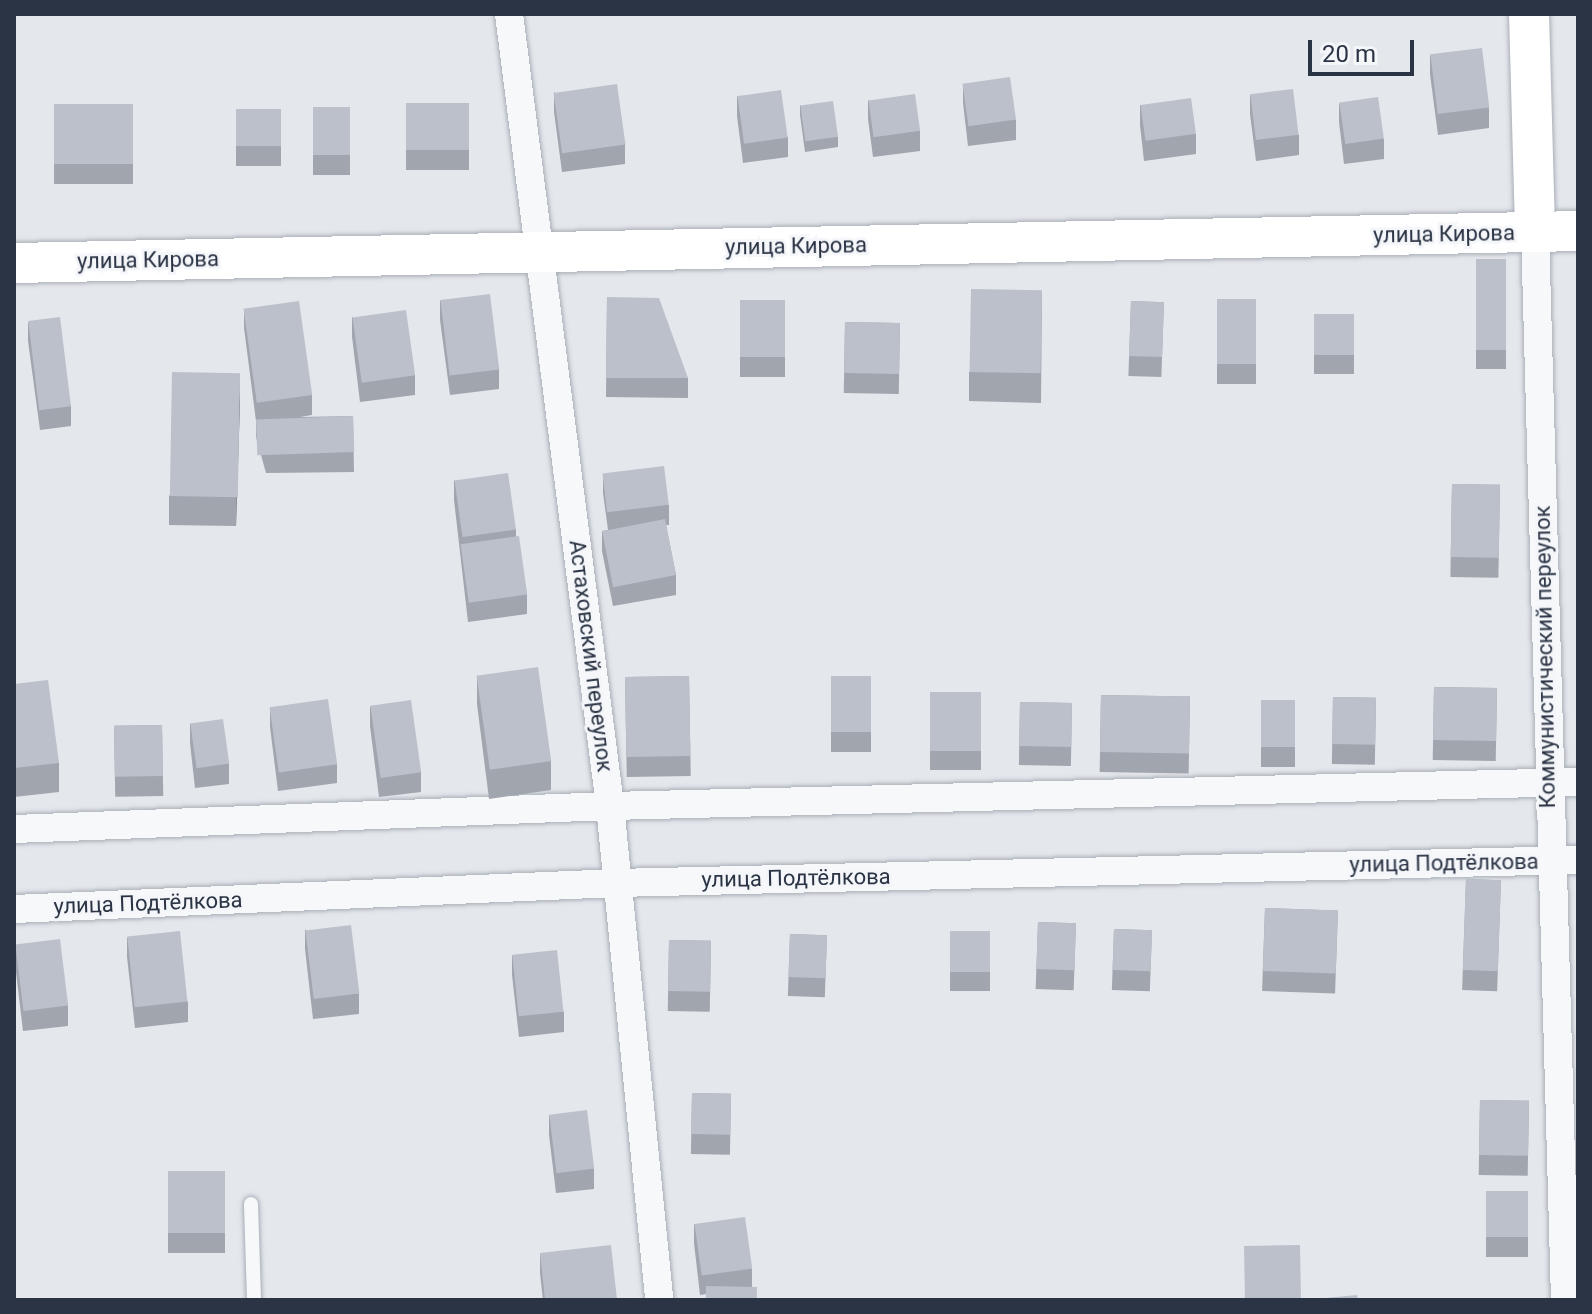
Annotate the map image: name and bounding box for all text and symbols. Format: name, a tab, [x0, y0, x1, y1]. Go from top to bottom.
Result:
scale bar	[1312, 24, 1418, 74]
text: 20 m	[1322, 40, 1376, 68]
street label: улица Кирова	[1373, 220, 1515, 248]
street label: улица Кирова	[725, 232, 867, 260]
street label: улица Кирова	[77, 246, 219, 274]
street label: Коммунистический переулок	[1529, 505, 1561, 809]
street label: Астаховский переулок	[564, 538, 618, 774]
street label: улица Подтёлкова	[1349, 848, 1539, 878]
street label: улица Подтёлкова	[701, 863, 891, 893]
street label: улица Подтёлкова	[53, 887, 243, 919]

